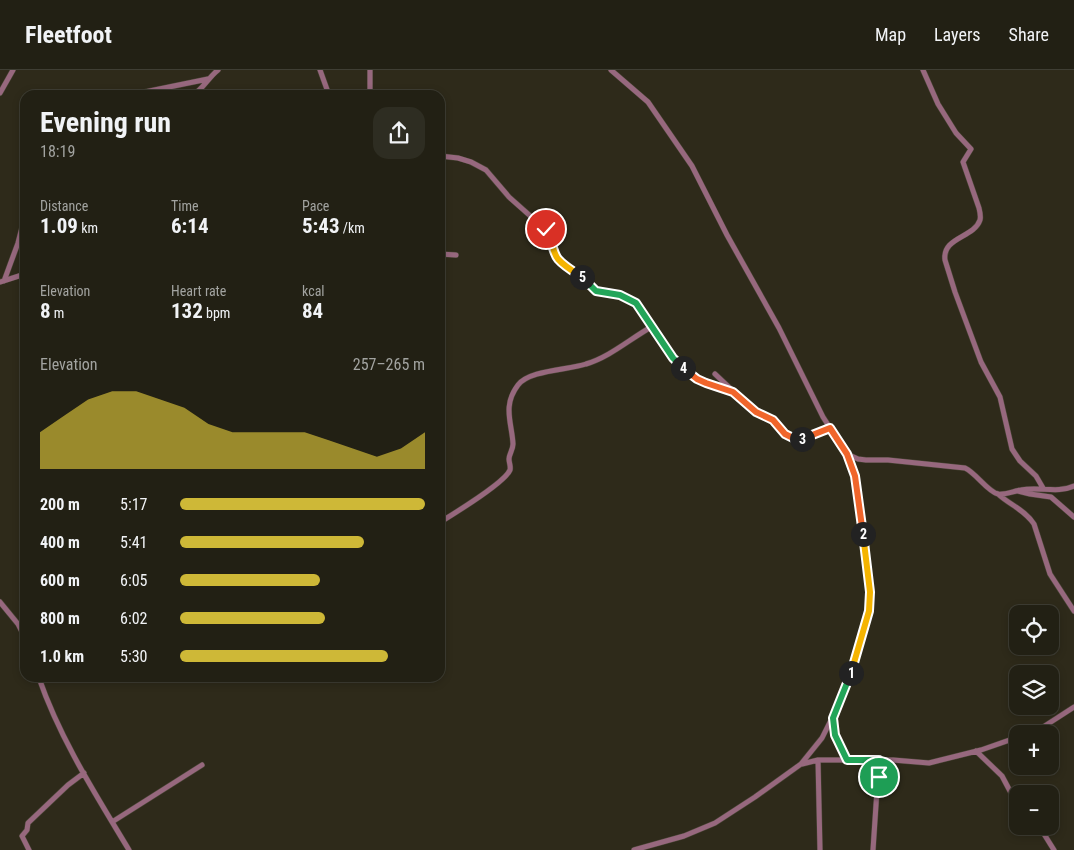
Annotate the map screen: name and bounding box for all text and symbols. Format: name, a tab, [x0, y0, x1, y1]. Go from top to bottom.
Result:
text: Fleetfoot	[25, 21, 112, 49]
text: Map	[875, 24, 906, 45]
text: Layers	[934, 24, 981, 45]
text: Share	[1009, 24, 1049, 45]
text: Evening run	[40, 106, 171, 139]
button: share	[373, 107, 425, 159]
text: 18:19	[40, 142, 75, 161]
text: Distance	[40, 198, 88, 214]
text: Time	[171, 198, 199, 214]
text: Pace	[302, 198, 329, 214]
pin	[525, 208, 567, 250]
text: 1.09	[40, 214, 78, 238]
text: 6:14	[171, 214, 209, 238]
text: 5:43	[302, 214, 340, 238]
icon: check	[532, 215, 560, 243]
text: km	[78, 220, 98, 236]
text: /km	[340, 220, 365, 236]
pin: 5	[570, 264, 594, 290]
text: 5	[579, 269, 586, 285]
text: Elevation	[40, 283, 90, 299]
text: Heart rate	[171, 283, 226, 299]
text: kcal	[302, 283, 325, 299]
text: 8	[40, 299, 51, 323]
text: 132	[171, 299, 203, 323]
text: 84	[302, 299, 323, 323]
text: m	[51, 305, 64, 321]
text: bpm	[203, 305, 230, 321]
text: Elevation	[40, 355, 98, 374]
text: 257–265 m	[353, 355, 425, 374]
pin: 4	[670, 356, 696, 380]
text: 4	[680, 360, 687, 376]
pin: 3	[790, 426, 814, 452]
text: 3	[799, 431, 806, 447]
text: 200 m	[40, 495, 80, 514]
text: 5:17	[120, 495, 147, 514]
pin: 2	[850, 522, 876, 546]
text: 2	[860, 526, 867, 542]
text: 400 m	[40, 533, 80, 552]
text: 5:41	[120, 533, 147, 552]
text: 600 m	[40, 571, 80, 590]
text: 6:05	[120, 571, 147, 590]
map controls	[1009, 605, 1059, 835]
button: locate	[1009, 605, 1059, 655]
text: 800 m	[40, 609, 80, 628]
text: 6:02	[120, 609, 147, 628]
text: 1.0 km	[40, 647, 84, 666]
text: 5:30	[120, 647, 147, 666]
pin: 1	[838, 660, 864, 686]
text: 1	[848, 665, 855, 681]
button: layers	[1009, 665, 1059, 715]
button: +	[1009, 725, 1059, 775]
pin	[858, 756, 900, 798]
icon: arrive	[865, 763, 893, 791]
button: −	[1009, 785, 1059, 835]

